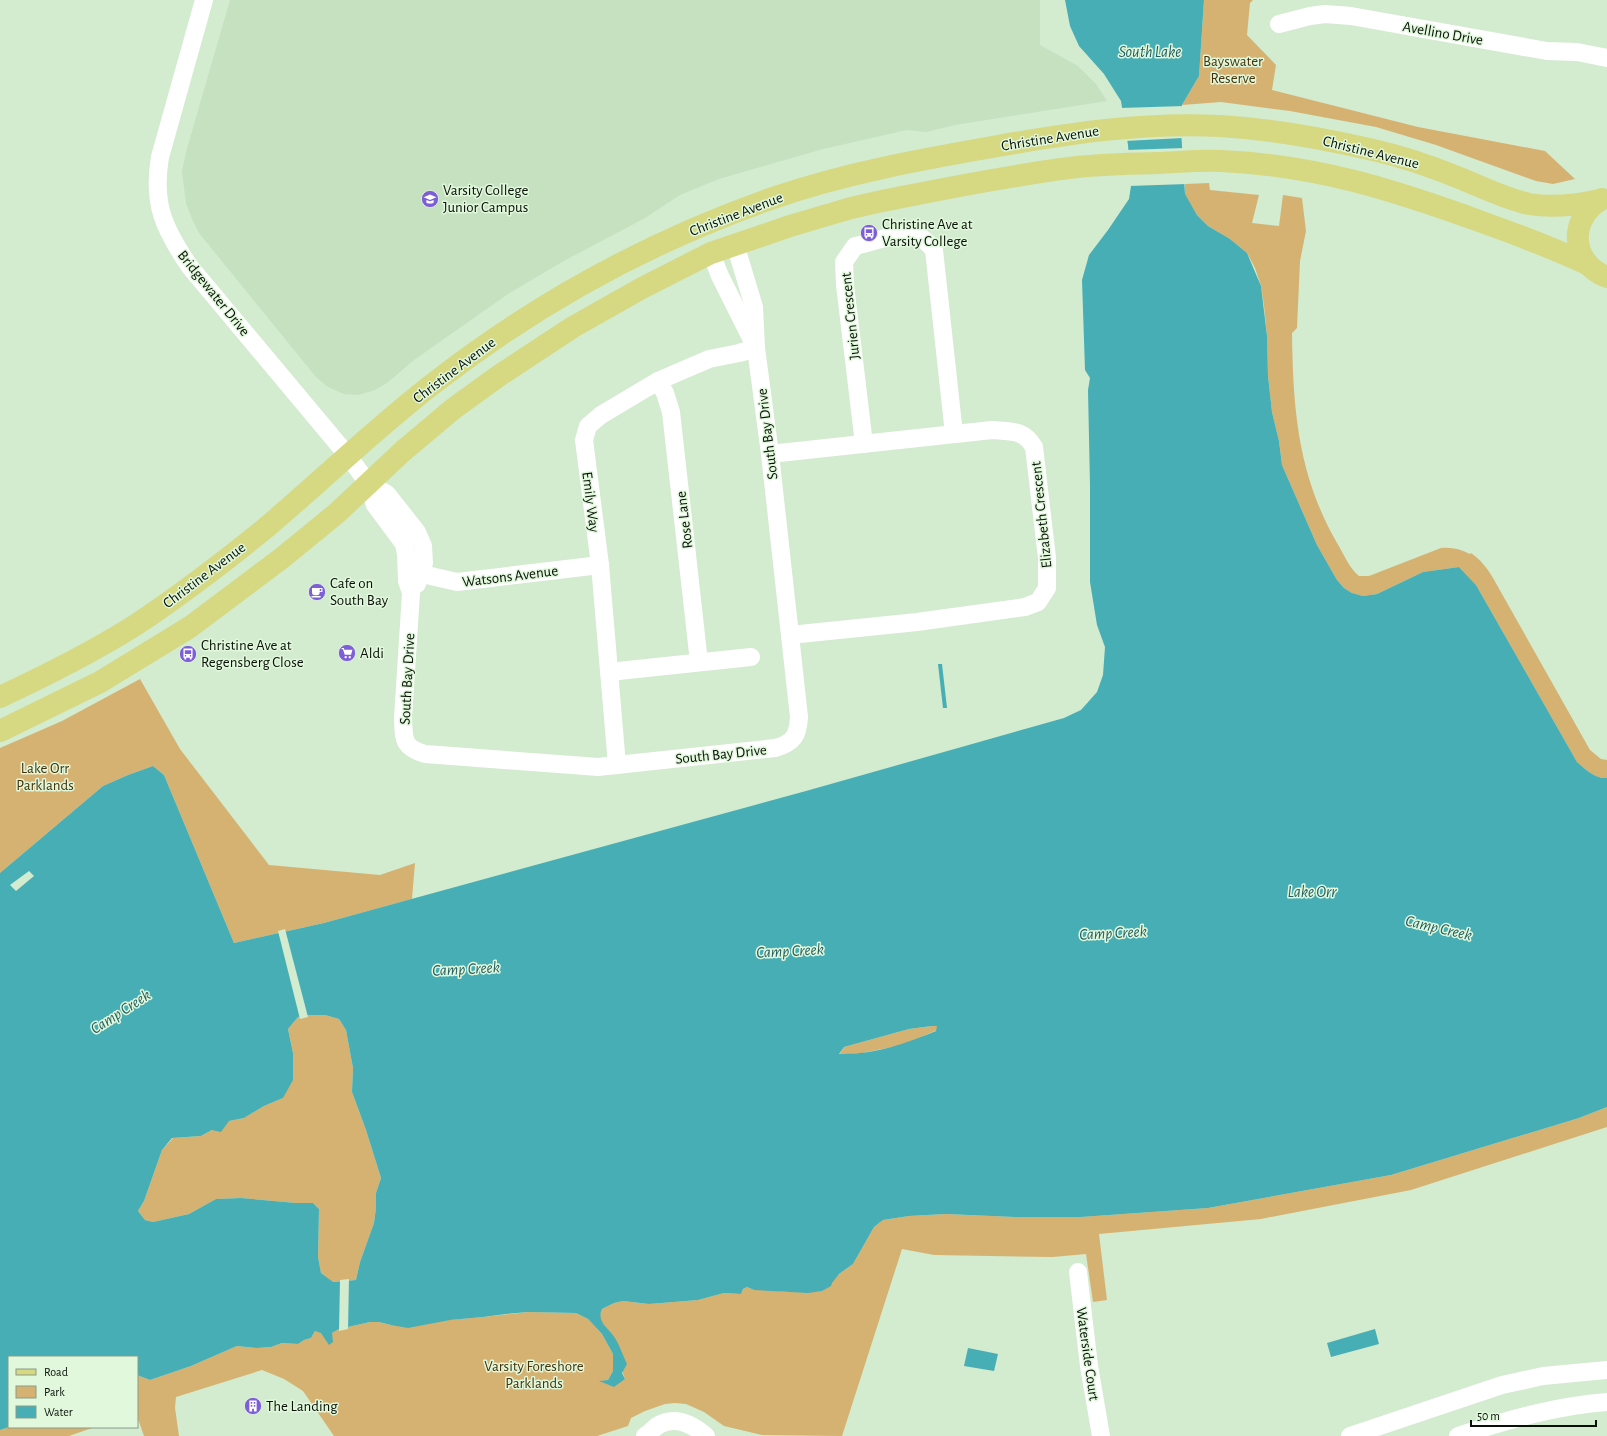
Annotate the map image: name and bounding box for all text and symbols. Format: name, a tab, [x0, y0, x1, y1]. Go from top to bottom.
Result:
street label: Avellino Drive	[1402, 19, 1484, 48]
water label: South Lake	[1119, 44, 1181, 60]
park label: Bayswater Reserve	[1203, 54, 1263, 86]
street label: Christine Avenue	[1000, 123, 1100, 154]
street label: Christine Avenue	[1321, 133, 1421, 172]
place label: Varsity College Junior Campus	[443, 183, 528, 215]
school or university icon: Varsity College Junior Campus	[420, 189, 440, 209]
street label: Christine Avenue	[687, 190, 785, 239]
place label: Christine Ave at Varsity College	[882, 217, 973, 249]
bus stop icon: Christine Ave at Varsity College	[859, 223, 879, 243]
street label: Bridgewater Drive	[175, 248, 253, 339]
street label: Jurien Crescent	[838, 271, 863, 360]
street label: Christine Avenue	[410, 335, 498, 406]
street label: South Bay Drive	[754, 387, 781, 480]
street label: Elizabeth Crescent	[1028, 461, 1055, 569]
street label: Emily Way	[579, 471, 602, 534]
street label: Rose Lane	[674, 490, 695, 550]
street label: Christine Avenue	[160, 540, 248, 611]
street label: Watsons Avenue	[461, 563, 559, 590]
place label: Cafe on South Bay	[330, 576, 389, 608]
cafe icon: Cafe on South Bay	[307, 582, 327, 602]
street label: South Bay Drive	[398, 633, 417, 725]
place label: Christine Ave at Regensberg Close	[201, 638, 304, 670]
supermarket icon: Aldi	[337, 643, 357, 663]
bus stop icon: Christine Ave at Regensberg Close	[178, 644, 198, 664]
place label: Aldi	[360, 646, 384, 661]
street label: South Bay Drive	[675, 742, 768, 767]
park label: Lake Orr Parklands	[16, 761, 74, 793]
water label: Lake Orr	[1287, 884, 1337, 900]
water label: Camp Creek	[1404, 913, 1474, 944]
water label: Camp Creek	[1079, 923, 1147, 944]
water label: Camp Creek	[756, 941, 824, 962]
water label: Camp Creek	[432, 959, 500, 980]
water label: Camp Creek	[88, 987, 154, 1038]
street label: Waterside Court	[1074, 1306, 1102, 1402]
legend	[8, 1356, 138, 1428]
park label: Varsity Foreshore Parklands	[484, 1359, 584, 1391]
text: Road	[44, 1366, 68, 1378]
text: Park	[44, 1386, 65, 1398]
building icon: The Landing	[243, 1396, 263, 1416]
place label: The Landing	[266, 1399, 338, 1414]
scale bar	[1471, 1402, 1596, 1428]
text: Water	[44, 1406, 73, 1418]
text: 50 m	[1477, 1410, 1500, 1422]

